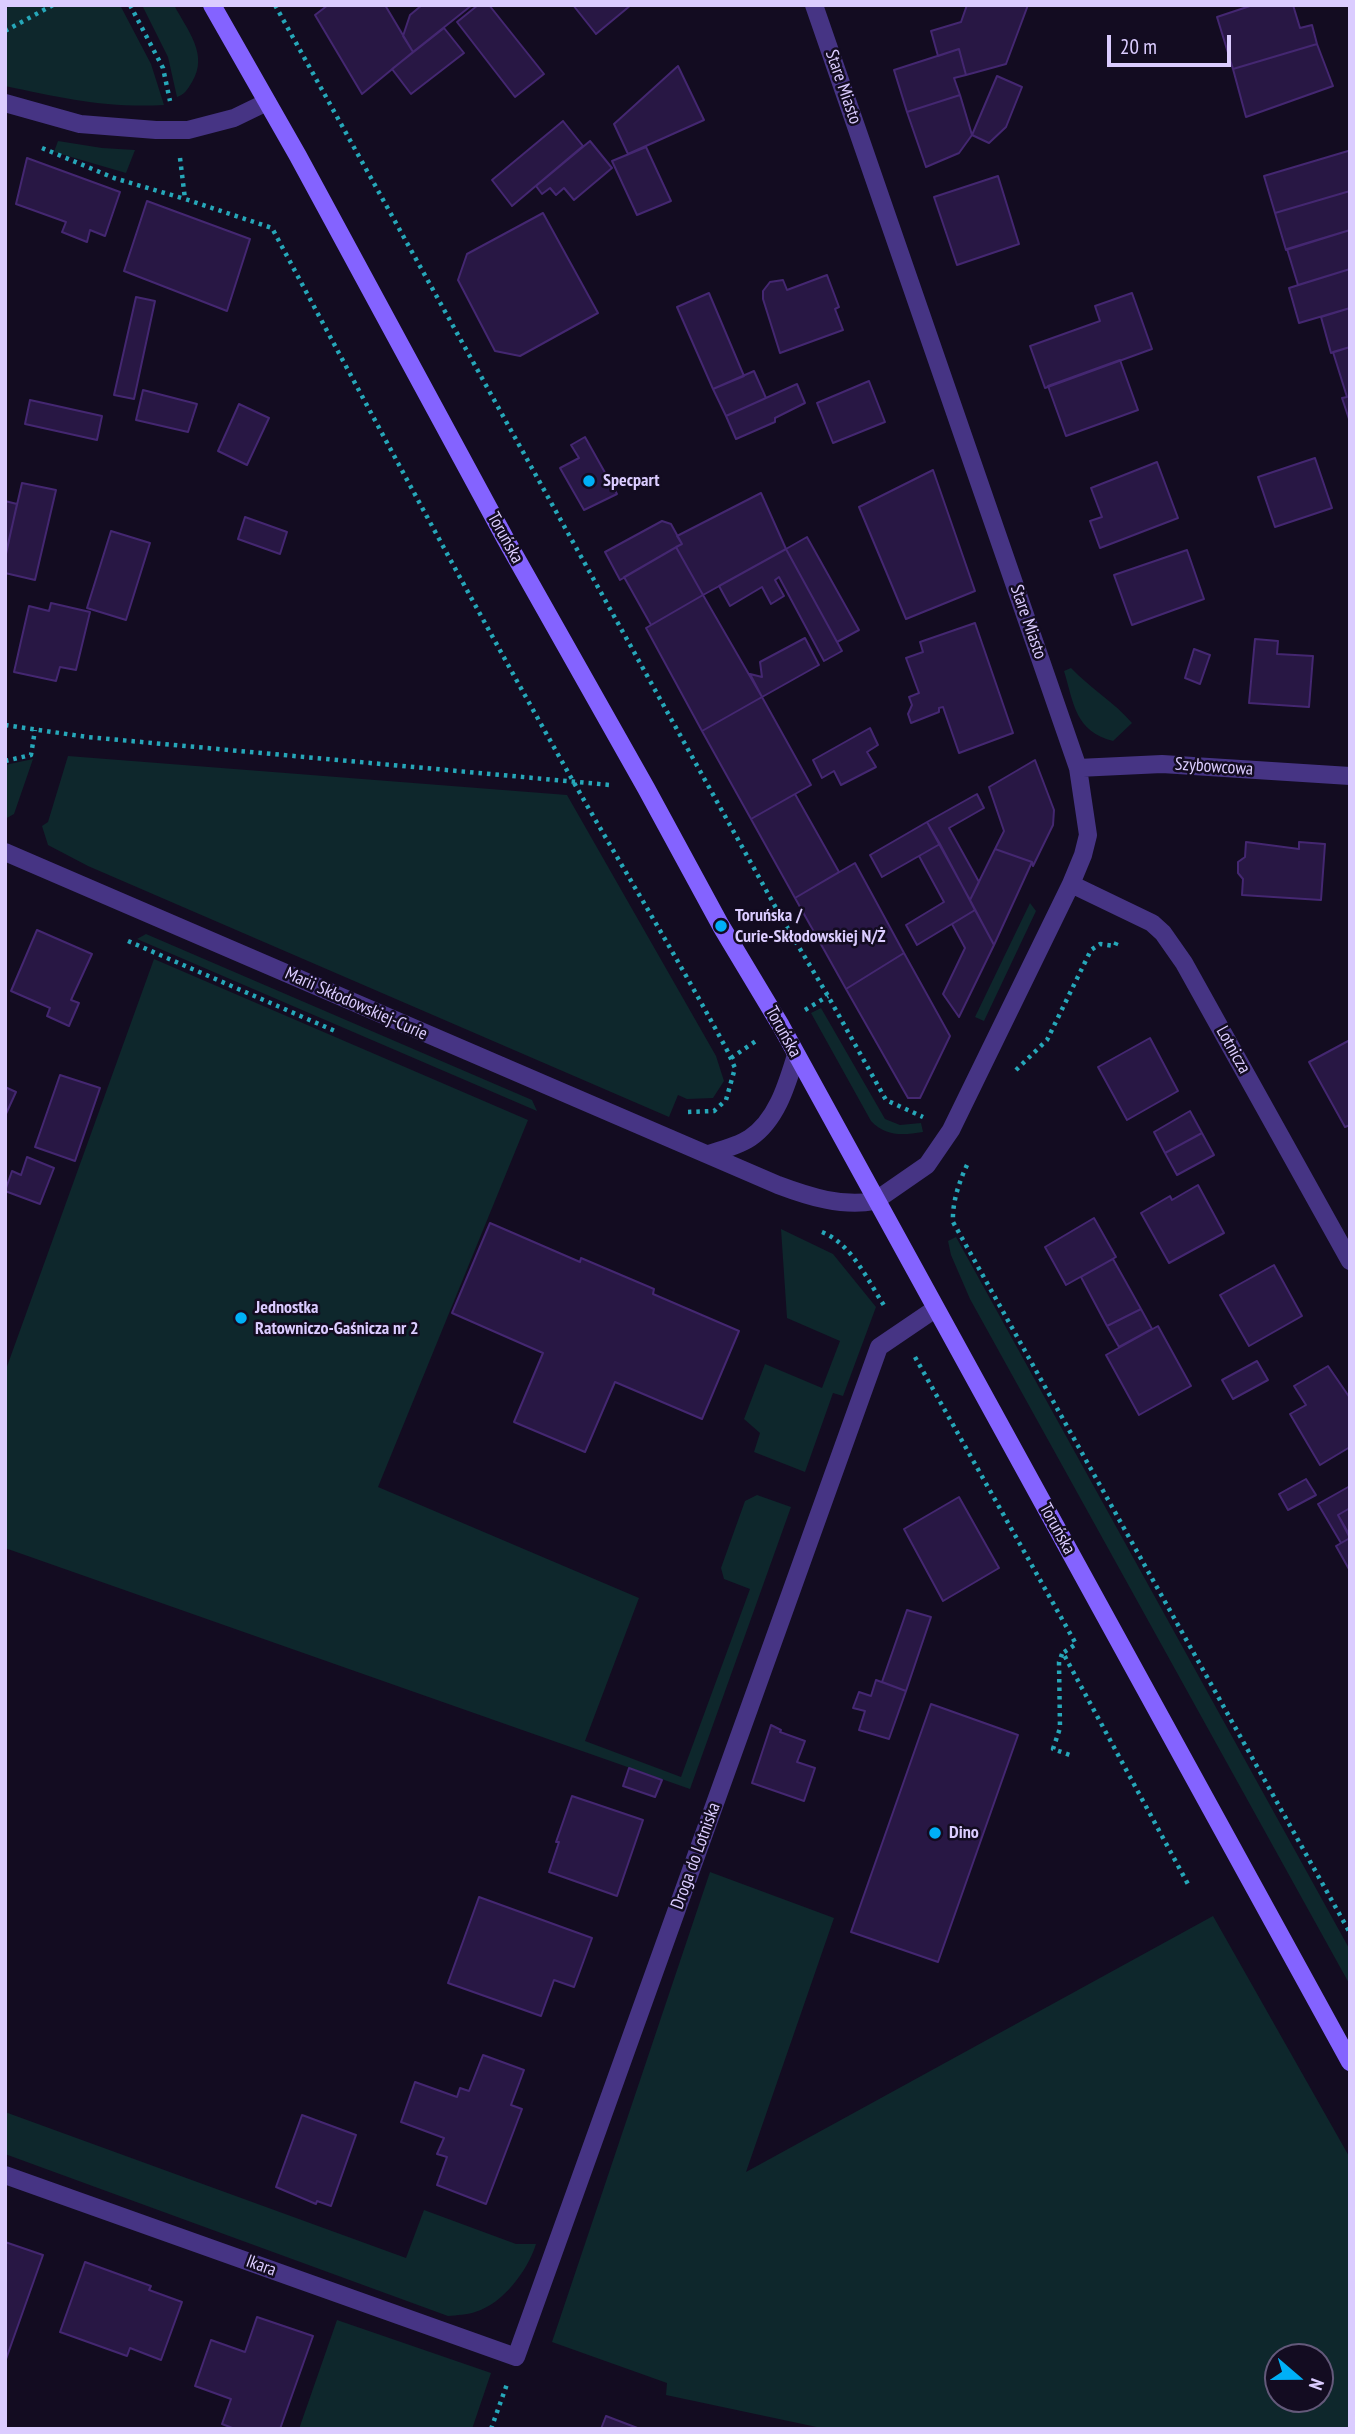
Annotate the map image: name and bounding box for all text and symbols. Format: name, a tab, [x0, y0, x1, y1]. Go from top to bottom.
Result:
scale bar	[1110, 21, 1234, 65]
text: 20 m	[1120, 33, 1157, 60]
street label: Stare Miasto	[820, 47, 866, 127]
place label: Specpart	[603, 470, 659, 492]
marker: Specpart	[581, 473, 597, 489]
street label: Toruńska	[482, 509, 528, 567]
street label: Stare Miasto	[1005, 582, 1051, 662]
street label: Szybowcowa	[1174, 753, 1254, 781]
place label: Toruńska / Curie-Skłodowskiej N/Ż	[735, 905, 885, 948]
marker: Toruńska / Curie-Skłodowskiej N/Ż	[713, 918, 729, 934]
street label: Marii Skłodowskiej-Curie	[281, 963, 431, 1045]
street label: Toruńska	[760, 1003, 806, 1061]
street label: Lotnicza	[1211, 1022, 1255, 1078]
place label: Jednostka Ratowniczo-Gaśnicza nr 2	[255, 1297, 419, 1340]
marker: Jednostka Ratowniczo-Gaśnicza nr 2	[233, 1310, 249, 1326]
street label: Toruńska	[1034, 1500, 1080, 1558]
street label: Droga do Lotniska	[667, 1800, 725, 1912]
place label: Dino	[949, 1822, 979, 1844]
marker: Dino	[927, 1825, 943, 1841]
street label: Ikara	[243, 2251, 279, 2281]
north arrow	[1264, 2343, 1334, 2413]
text: N	[1304, 2376, 1330, 2393]

